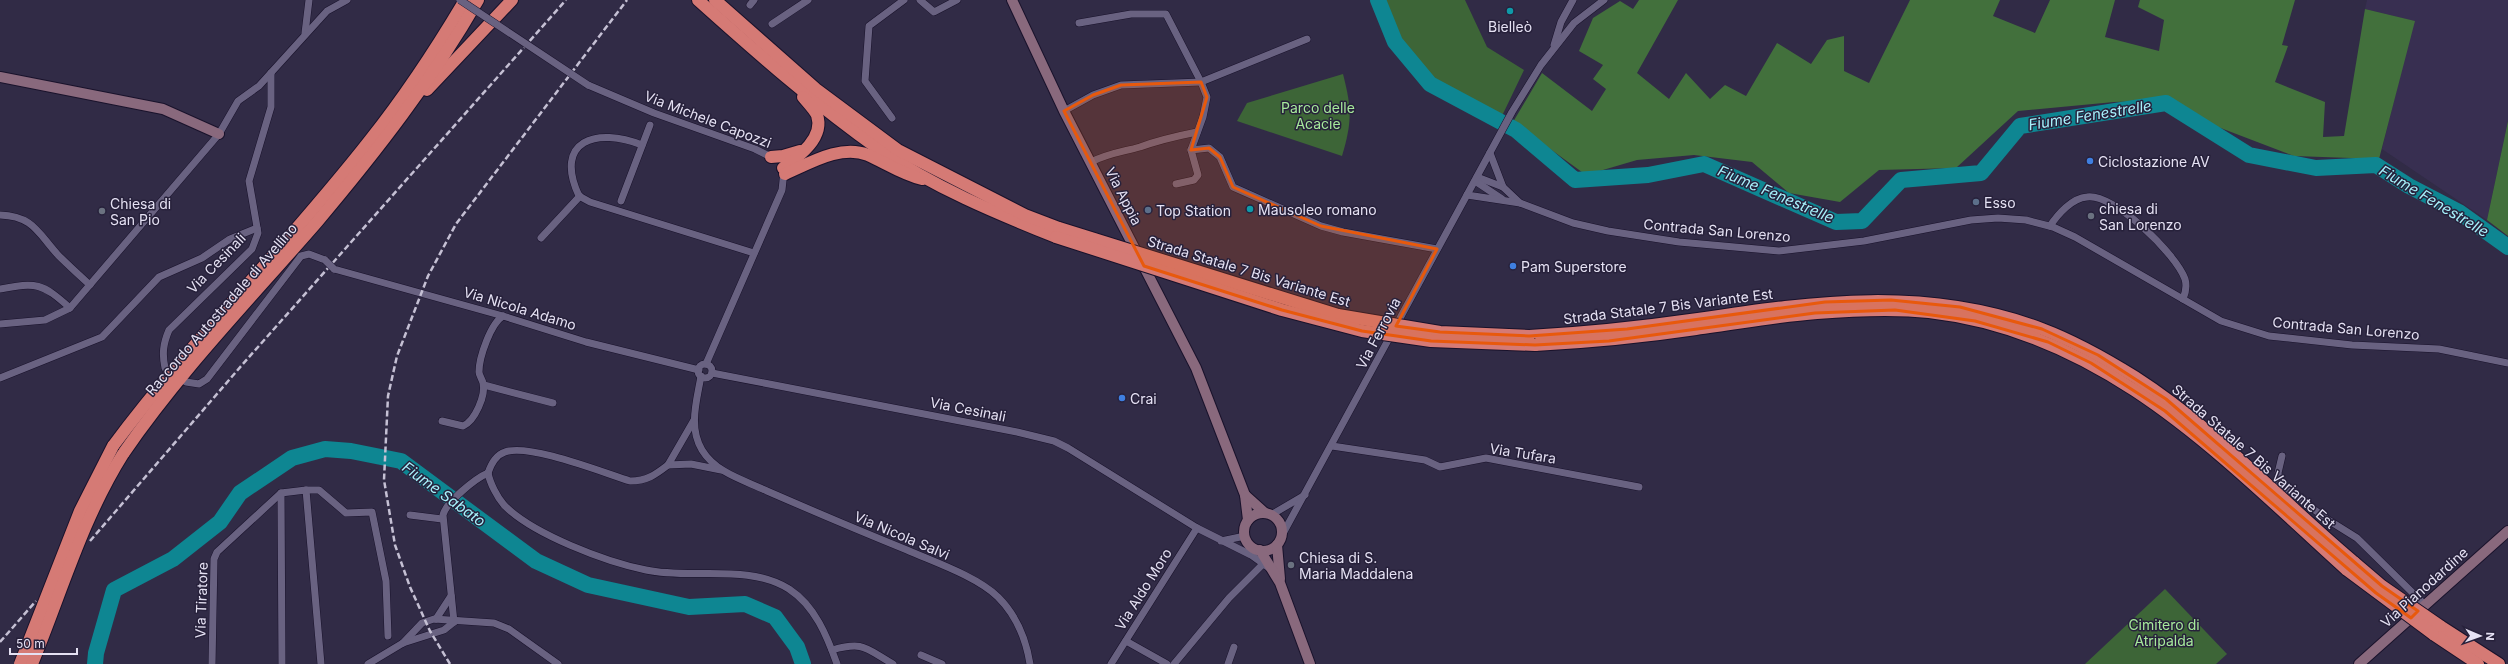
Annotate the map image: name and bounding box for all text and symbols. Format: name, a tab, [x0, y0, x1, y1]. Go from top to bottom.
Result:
marker: Bielleò	[1505, 6, 1515, 16]
place label: Bielleò	[1488, 18, 1532, 35]
street label: Via Michele Capozzi	[642, 87, 774, 151]
water label: Fiume Fenestrelle	[2027, 96, 2153, 134]
park label: Parco delle Acacie	[1281, 99, 1355, 132]
place label: Ciclostazione AV	[2098, 153, 2210, 170]
marker: Ciclostazione AV	[2085, 156, 2095, 166]
water label: Fiume Fenestrelle	[1715, 161, 1837, 227]
water label: Fiume Fenestrelle	[2376, 161, 2492, 241]
street label: Via Appia	[1102, 164, 1146, 228]
place label: Esso	[1984, 194, 2016, 211]
place label: Chiesa di San Pio	[110, 195, 171, 228]
marker: Esso	[1971, 197, 1981, 207]
place label: chiesa di San Lorenzo	[2099, 200, 2182, 233]
place label: Mausoleo romano	[1258, 201, 1377, 218]
place label: Top Station	[1156, 202, 1231, 219]
marker: Mausoleo romano	[1245, 204, 1255, 214]
marker: Top Station	[1143, 205, 1153, 215]
marker: Chiesa di San Pio	[97, 206, 107, 216]
marker: chiesa di San Lorenzo	[2086, 211, 2096, 221]
street label: Contrada San Lorenzo	[1643, 215, 1791, 245]
street label: Raccordo Autostradale di Avellino	[142, 220, 300, 398]
street label: Via Cesinali	[183, 229, 249, 297]
street label: Strada Statale 7 Bis Variante Est	[1146, 232, 1353, 310]
place label: Pam Superstore	[1521, 258, 1627, 275]
marker: Pam Superstore	[1508, 261, 1518, 271]
street label: Via Nicola Adamo	[462, 283, 578, 333]
street label: Strada Statale 7 Bis Variante Est	[1562, 285, 1774, 327]
street label: Via Ferrovia	[1352, 294, 1404, 372]
street label: Contrada San Lorenzo	[2272, 313, 2420, 343]
street label: Strada Statale 7 Bis Variante Est	[2169, 380, 2340, 532]
place label: Crai	[1130, 390, 1157, 407]
street label: Via Cesinali	[929, 393, 1007, 425]
marker: Crai	[1117, 393, 1127, 403]
street label: Via Tufara	[1489, 439, 1557, 467]
water label: Fiume Sabato	[399, 457, 489, 531]
street label: Via Nicola Salvi	[852, 507, 952, 563]
street label: Via Pianodardine	[2377, 543, 2471, 631]
street label: Via Aldo Moro	[1111, 545, 1175, 633]
place label: Chiesa di S. Maria Maddalena	[1299, 549, 1413, 582]
marker: Chiesa di S. Maria Maddalena	[1286, 560, 1296, 570]
street label: Via Tiratore	[191, 562, 211, 638]
park label: Cimitero di Atripalda	[2128, 616, 2200, 649]
north arrow	[2460, 616, 2500, 656]
scale bar	[10, 630, 77, 656]
text: N	[2483, 632, 2497, 641]
text: 50 m	[16, 636, 45, 651]

